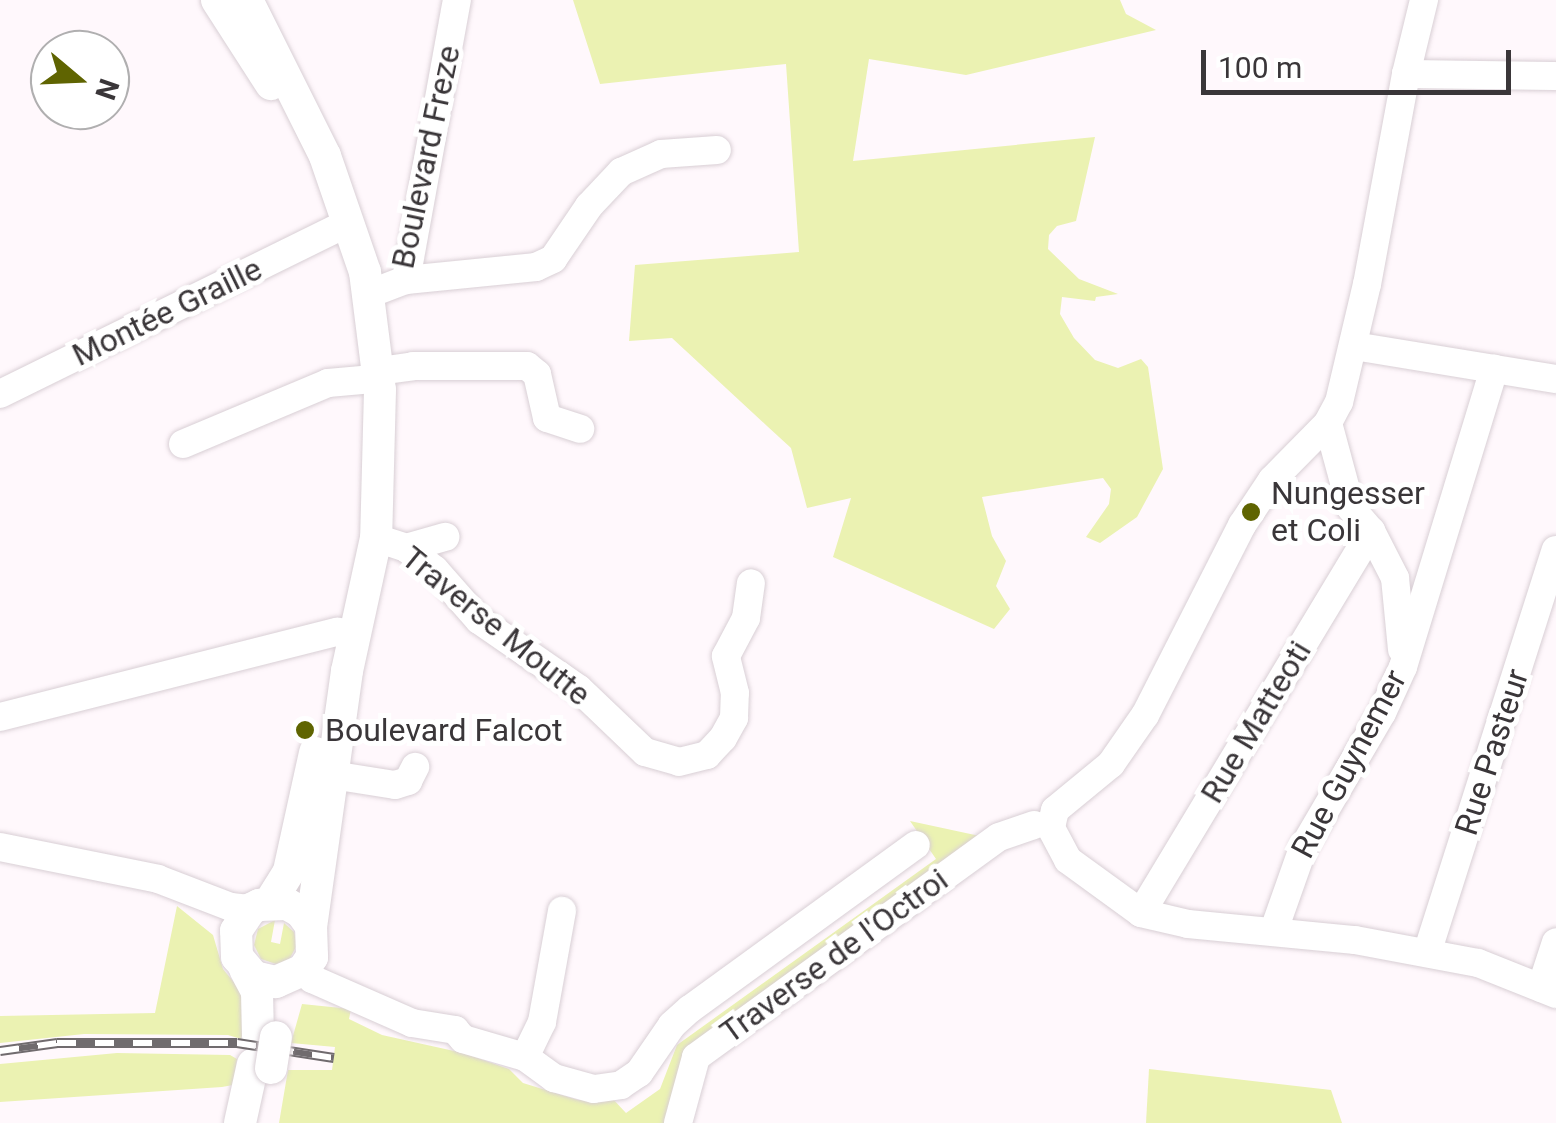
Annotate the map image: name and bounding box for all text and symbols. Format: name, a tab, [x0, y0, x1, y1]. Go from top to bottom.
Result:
north arrow	[30, 30, 130, 130]
scale bar	[1206, 30, 1516, 92]
street label: Boulevard Freze	[384, 42, 468, 272]
text: 100 m	[1218, 50, 1302, 85]
text: N	[88, 75, 126, 104]
street label: Montée Graille	[66, 250, 268, 374]
place label: Nungesser et Coli	[1271, 475, 1425, 550]
marker: Nungesser et Coli	[1240, 501, 1262, 523]
street label: Traverse Moutte	[394, 538, 598, 714]
street label: Rue Matteoti	[1193, 634, 1319, 810]
street label: Rue Guynemer	[1283, 663, 1415, 865]
street label: Rue Pasteur	[1447, 664, 1537, 840]
place label: Boulevard Falcot	[325, 711, 562, 749]
marker: Boulevard Falcot	[294, 719, 316, 741]
street label: Traverse de l'Octroi	[713, 861, 955, 1051]

